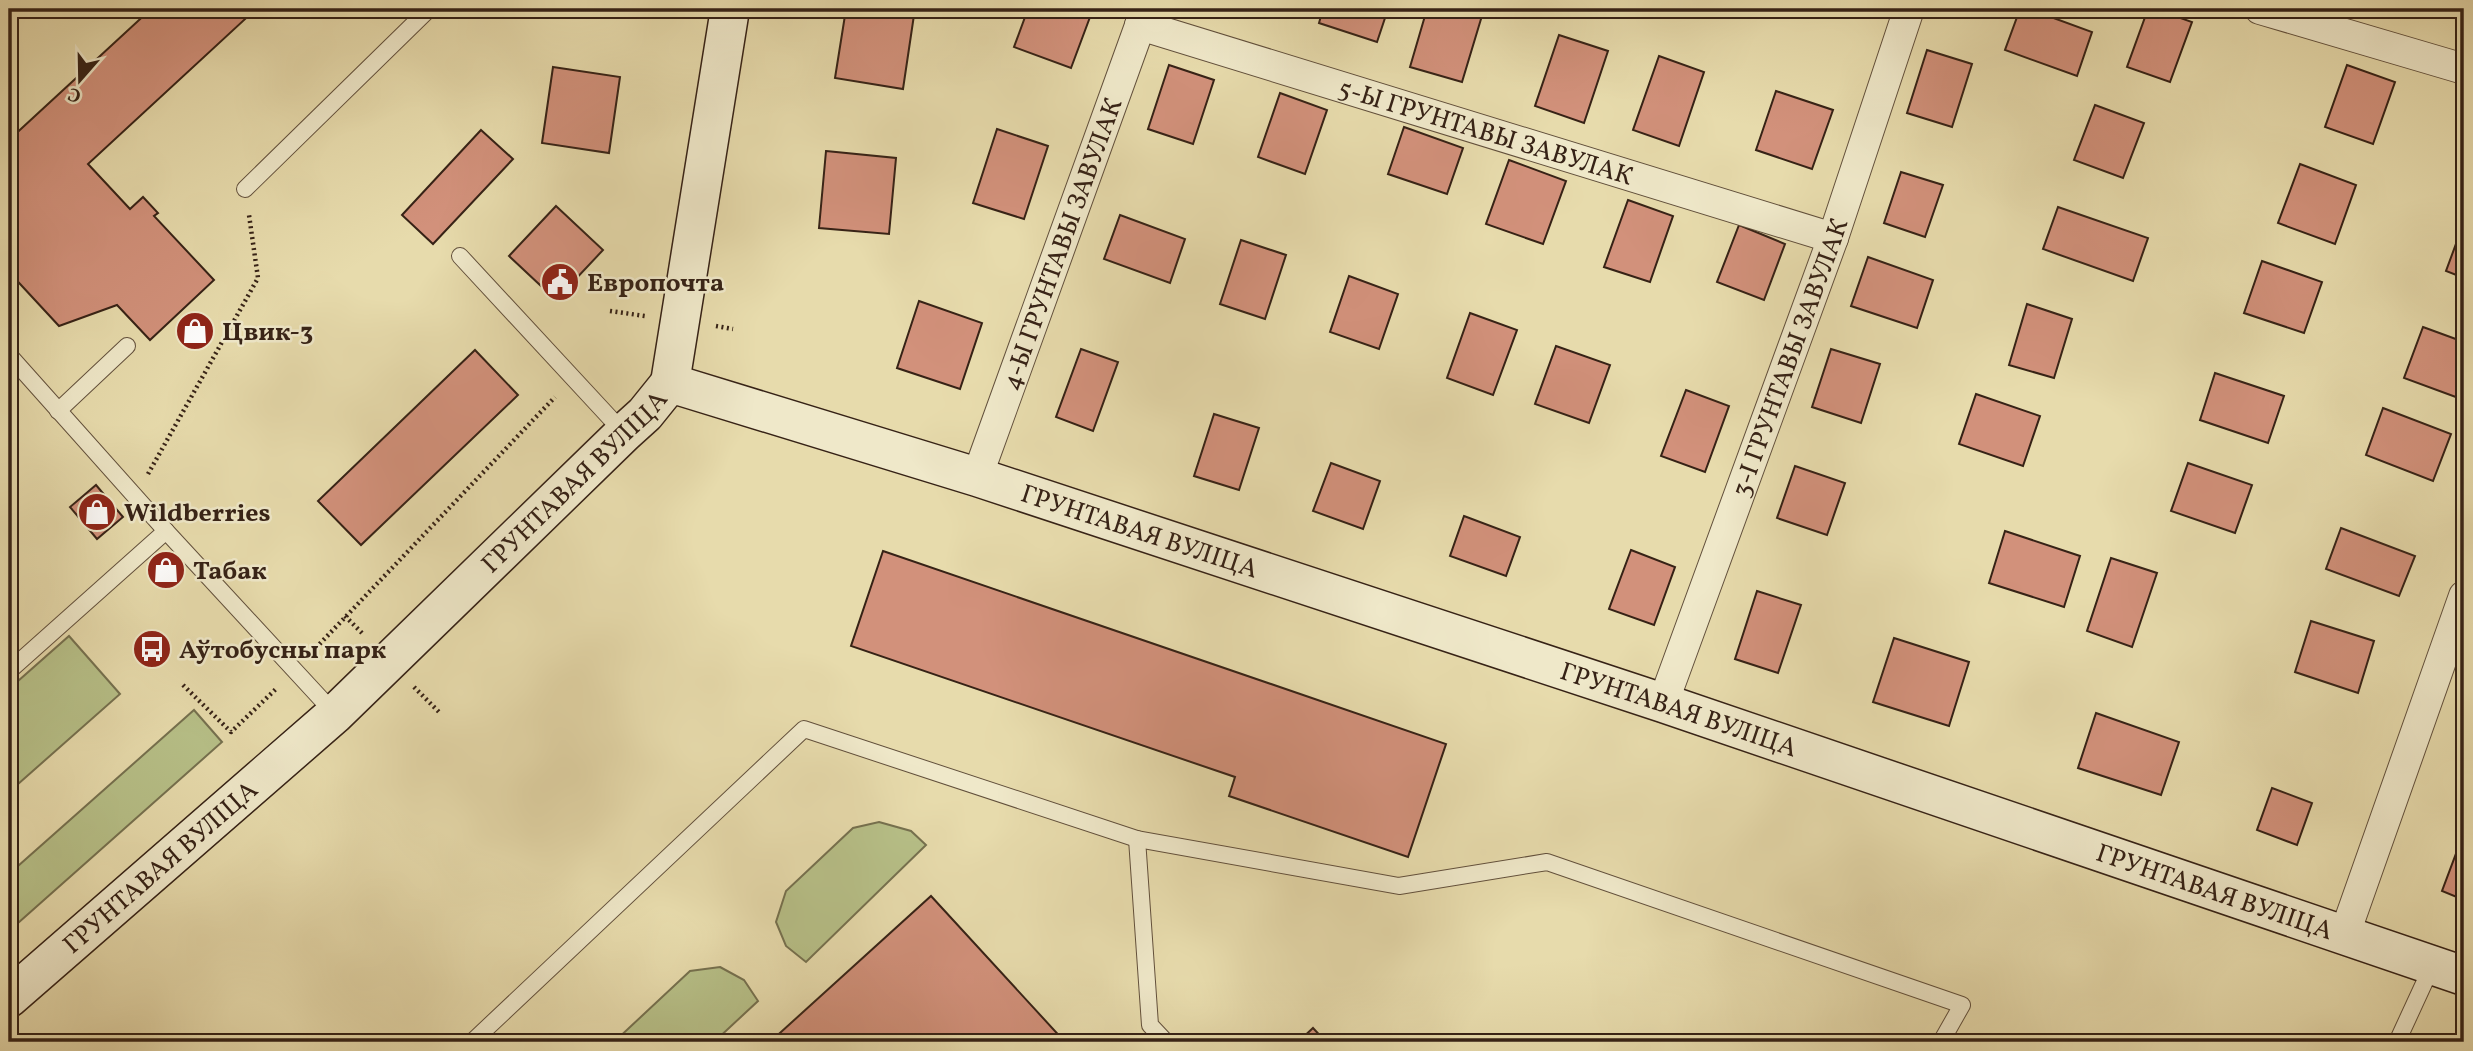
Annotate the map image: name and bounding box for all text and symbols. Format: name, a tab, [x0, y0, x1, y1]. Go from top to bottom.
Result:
north arrow	[46, 46, 116, 116]
street label: 5-Ы ГРУНТАВЫ ЗАВУЛАК	[1334, 71, 1637, 196]
text: С	[65, 80, 85, 108]
street label: 4-Ы ГРУНТАВЫ ЗАВУЛАК	[994, 93, 1132, 395]
street label: 3-І ГРУНТАВЫ ЗАВУЛАК	[1724, 214, 1858, 502]
public building icon: Европочта	[539, 261, 581, 303]
place label: Европочта	[587, 266, 724, 302]
shop icon: Цвик-3	[174, 310, 216, 352]
place label: Цвик-3	[222, 315, 313, 351]
street label: ГРУНТАВАЯ ВУЛІЦА	[474, 384, 677, 582]
street label: ГРУНТАВАЯ ВУЛІЦА	[1016, 477, 1263, 588]
shop icon: Wildberries	[76, 491, 118, 533]
place label: Wildberries	[124, 496, 271, 532]
shop icon: Табак	[145, 549, 187, 591]
place label: Табак	[193, 554, 267, 590]
bus stop icon: Аўтобусны парк	[131, 628, 173, 670]
place label: Аўтобусны парк	[179, 633, 387, 669]
street label: ГРУНТАВАЯ ВУЛІЦА	[1555, 654, 1802, 767]
street label: ГРУНТАВАЯ ВУЛІЦА	[56, 773, 266, 963]
street label: ГРУНТАВАЯ ВУЛІЦА	[2091, 836, 2337, 950]

